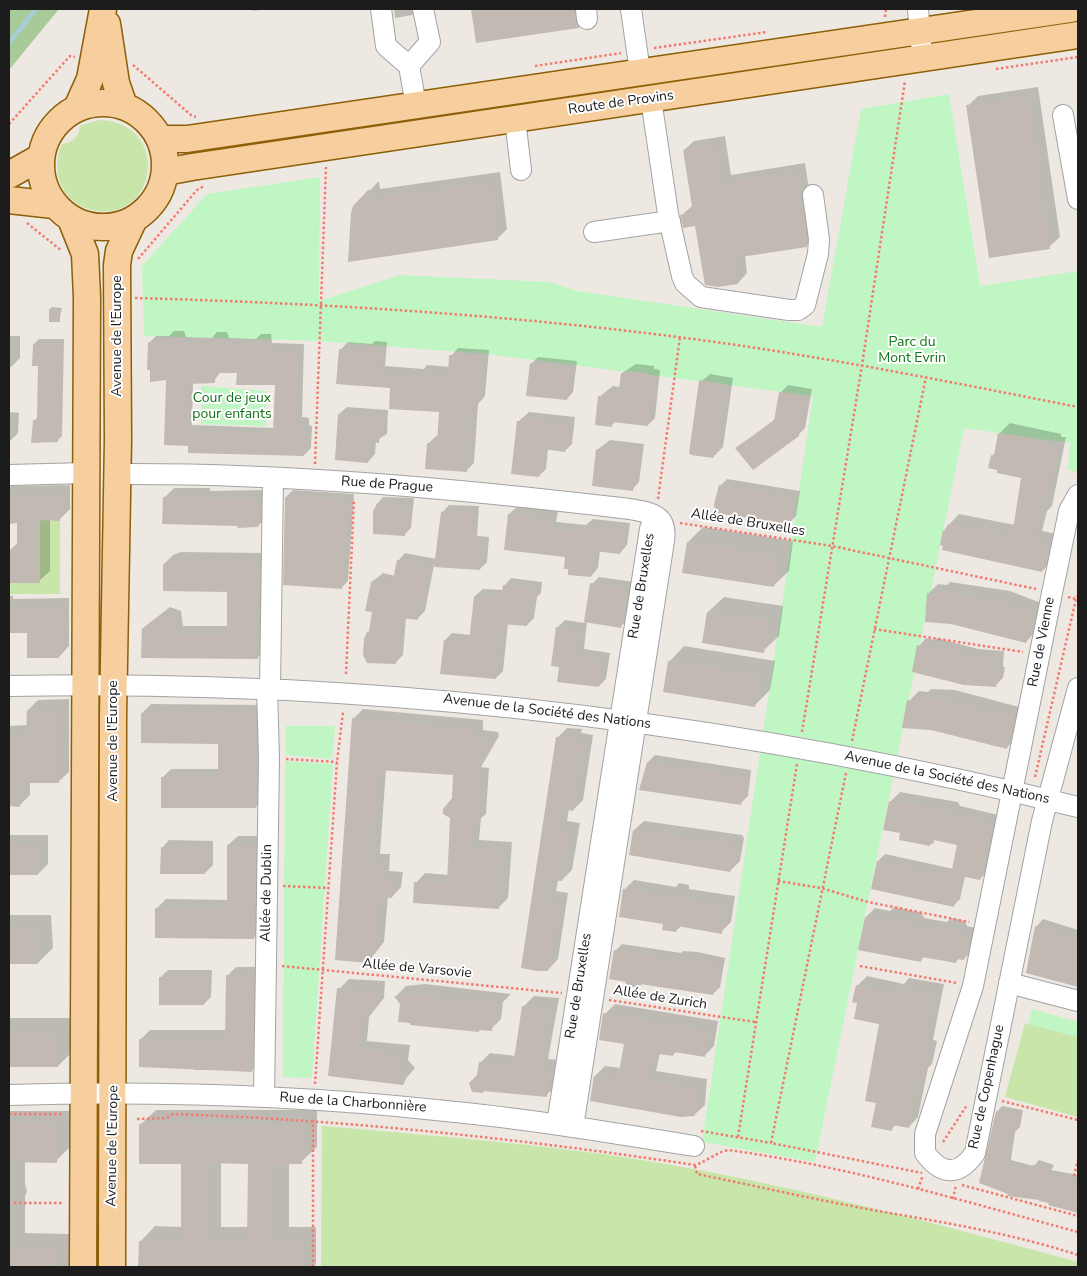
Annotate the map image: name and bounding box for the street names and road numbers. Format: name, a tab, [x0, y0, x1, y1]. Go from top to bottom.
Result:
street label: Route de Provins	[567, 87, 675, 119]
street label: Avenue de l'Europe	[110, 275, 126, 397]
street label: Rue de Prague	[340, 473, 434, 497]
street label: Allée de Bruxelles	[690, 506, 806, 540]
street label: Rue de Bruxelles	[625, 532, 659, 640]
street label: Rue de Vienne	[1025, 596, 1059, 688]
street label: Avenue de l'Europe	[106, 680, 122, 802]
street label: Avenue de la Société des Nations	[442, 691, 652, 733]
street label: Avenue de la Société des Nations	[843, 748, 1051, 808]
street label: Allée de Dublin	[258, 844, 276, 942]
street label: Rue de Bruxelles	[562, 932, 596, 1040]
street label: Allée de Varsovie	[362, 956, 472, 982]
street label: Allée de Zurich	[612, 982, 708, 1014]
street label: Rue de Copenhague	[966, 1023, 1008, 1151]
street label: Avenue de l'Europe	[104, 1085, 122, 1207]
street label: Rue de la Charbonnière	[279, 1089, 427, 1117]

